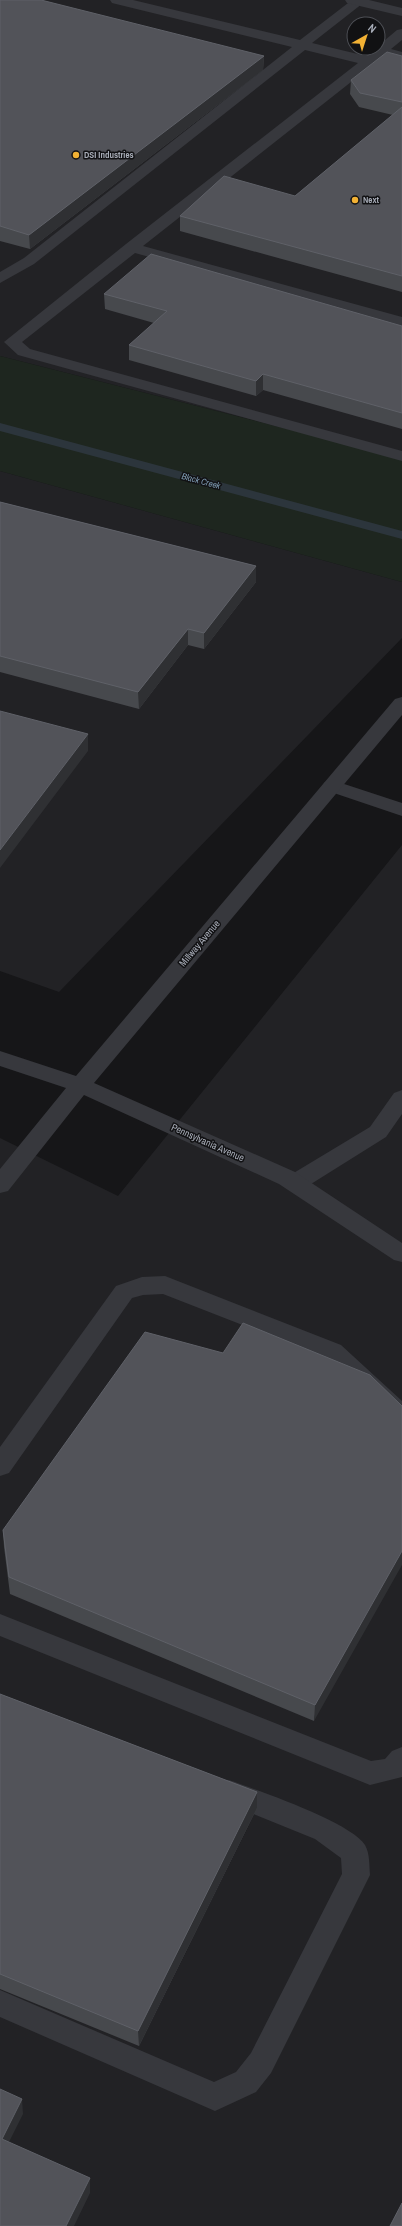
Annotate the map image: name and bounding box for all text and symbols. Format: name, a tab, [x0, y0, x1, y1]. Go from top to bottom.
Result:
north arrow	[346, 16, 386, 56]
text: N	[365, 21, 379, 36]
place label: DSI Industries	[84, 149, 134, 161]
marker: DSI Industries	[71, 150, 81, 160]
place label: Next	[363, 194, 380, 206]
marker: Next	[350, 195, 360, 205]
water label: Black Creek	[180, 470, 222, 492]
street label: Millway Avenue	[176, 917, 223, 969]
street label: Pennsylvania Avenue	[169, 1121, 247, 1165]

